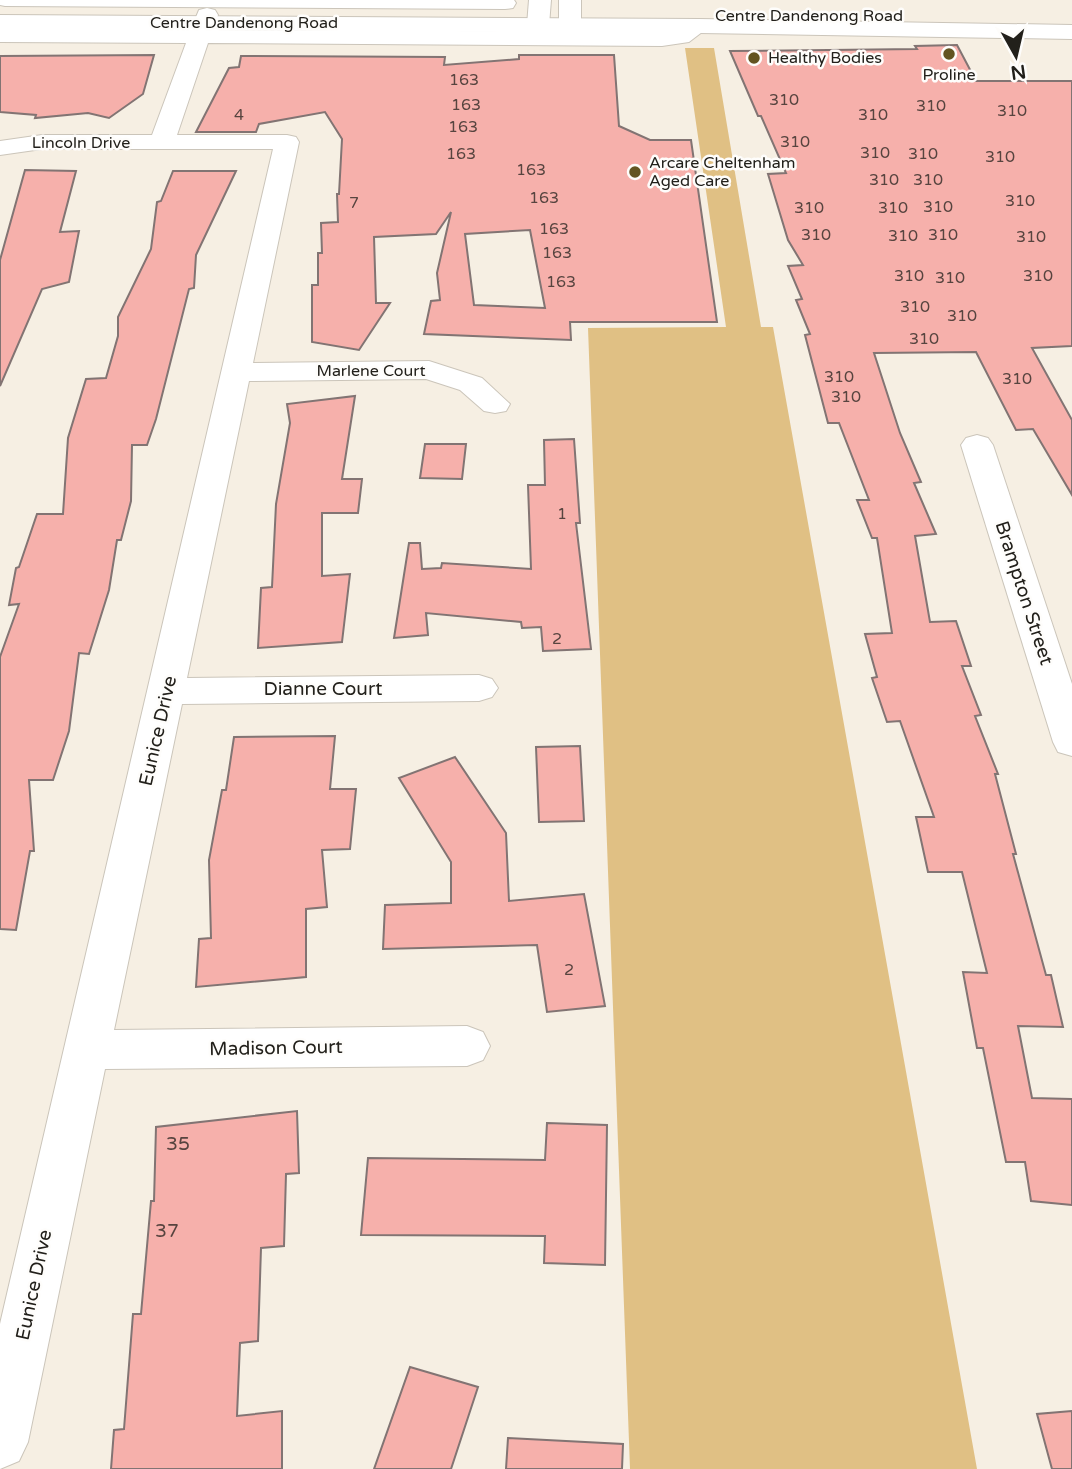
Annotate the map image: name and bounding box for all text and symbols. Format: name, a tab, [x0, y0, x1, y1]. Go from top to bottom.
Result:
street label: Centre Dandenong Road	[715, 6, 903, 26]
street label: Centre Dandenong Road	[150, 13, 338, 33]
north arrow	[981, 21, 1051, 91]
marker: Proline	[941, 46, 957, 62]
place label: Healthy Bodies	[768, 48, 882, 68]
marker: Healthy Bodies	[746, 50, 762, 66]
text: N	[1009, 60, 1027, 84]
place label: Proline	[922, 65, 976, 85]
house number: 163	[449, 70, 479, 90]
house number: 310	[769, 90, 799, 110]
house number: 163	[451, 95, 481, 115]
house number: 310	[916, 96, 946, 116]
house number: 310	[997, 101, 1027, 121]
house number: 4	[234, 105, 244, 125]
house number: 310	[858, 105, 888, 125]
house number: 163	[448, 117, 478, 137]
house number: 310	[780, 132, 810, 152]
street label: Lincoln Drive	[32, 133, 130, 153]
house number: 310	[860, 143, 890, 163]
house number: 163	[446, 144, 476, 164]
house number: 310	[908, 144, 938, 164]
house number: 310	[985, 147, 1015, 167]
place label: Arcare Cheltenham Aged Care	[649, 153, 795, 191]
house number: 163	[516, 160, 546, 180]
marker: Arcare Cheltenham Aged Care	[627, 164, 643, 180]
house number: 310	[869, 170, 899, 190]
house number: 310	[913, 170, 943, 190]
house number: 163	[529, 188, 559, 208]
house number: 310	[1005, 191, 1035, 211]
house number: 7	[349, 193, 359, 213]
house number: 310	[923, 197, 953, 217]
house number: 310	[794, 198, 824, 218]
house number: 310	[878, 198, 908, 218]
house number: 163	[539, 219, 569, 239]
house number: 310	[801, 225, 831, 245]
house number: 310	[928, 225, 958, 245]
house number: 310	[888, 226, 918, 246]
house number: 310	[1016, 227, 1046, 247]
house number: 163	[542, 243, 572, 263]
house number: 310	[894, 266, 924, 286]
house number: 310	[1023, 266, 1053, 286]
house number: 310	[935, 268, 965, 288]
house number: 163	[546, 272, 576, 292]
house number: 310	[900, 297, 930, 317]
house number: 310	[947, 306, 977, 326]
house number: 310	[909, 329, 939, 349]
street label: Marlene Court	[316, 361, 426, 381]
house number: 310	[824, 367, 854, 387]
house number: 310	[1002, 369, 1032, 389]
house number: 310	[831, 387, 861, 407]
house number: 1	[557, 504, 567, 524]
street label: Brampton Street	[990, 518, 1058, 668]
house number: 2	[552, 629, 562, 649]
street label: Eunice Drive	[135, 674, 181, 788]
street label: Dianne Court	[264, 678, 382, 700]
house number: 2	[564, 960, 574, 980]
street label: Madison Court	[209, 1036, 343, 1060]
house number: 35	[166, 1133, 190, 1155]
house number: 37	[155, 1220, 179, 1242]
street label: Eunice Drive	[12, 1228, 56, 1342]

